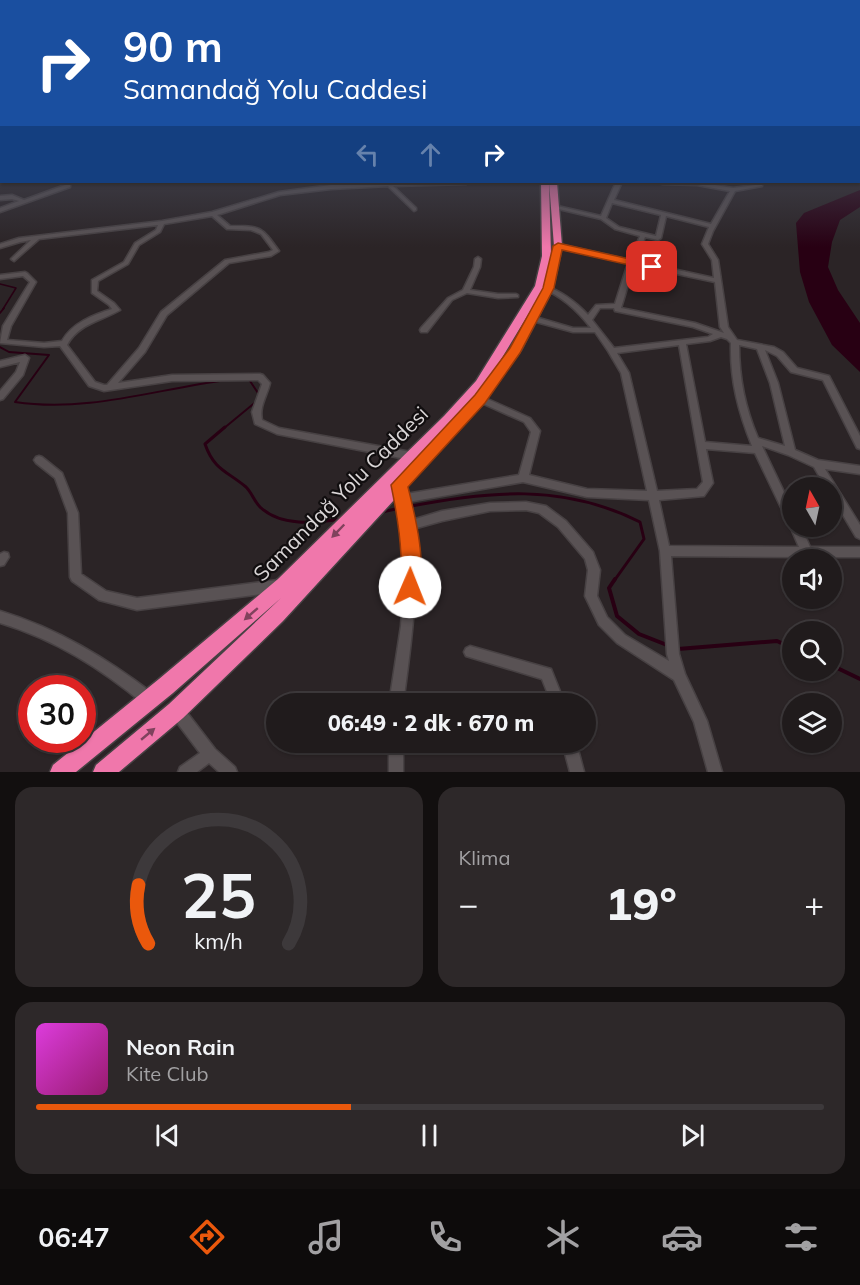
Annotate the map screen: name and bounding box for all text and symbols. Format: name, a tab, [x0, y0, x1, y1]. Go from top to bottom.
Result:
text: 90 m	[123, 20, 223, 73]
icon: right	[24, 24, 102, 102]
text: Samandağ Yolu Caddesi	[123, 72, 427, 106]
icon: left	[351, 138, 384, 171]
icon: ahead	[414, 138, 447, 171]
icon: right	[477, 138, 510, 171]
pin	[626, 241, 677, 292]
icon: arrive	[635, 250, 668, 283]
street label: Samandağ Yolu Caddesi	[247, 400, 433, 586]
north arrow	[782, 477, 842, 537]
map controls	[782, 477, 842, 753]
one-way arrow	[331, 524, 345, 538]
button: sound	[782, 549, 842, 609]
position arrow	[378, 555, 442, 619]
one-way arrow	[243, 607, 259, 620]
button: search	[782, 621, 842, 681]
speed limit sign: 30	[18, 675, 96, 753]
button: layers	[782, 693, 842, 753]
text: 06:49 · 2 dk · 670 m	[328, 709, 534, 737]
one-way arrow	[140, 728, 156, 741]
text: Klima	[459, 845, 510, 870]
text: 25	[181, 855, 256, 934]
text: 19°	[606, 875, 677, 931]
text: −	[459, 883, 478, 924]
text: +	[804, 883, 824, 924]
text: km/h	[194, 927, 243, 954]
text: Neon Rain	[126, 1033, 235, 1061]
text: Kite Club	[126, 1061, 208, 1086]
icon: previous	[151, 1119, 184, 1152]
icon: pause	[413, 1119, 446, 1152]
icon: next	[676, 1119, 709, 1152]
icon: directions	[186, 1216, 228, 1258]
icon: music	[305, 1216, 347, 1258]
icon: phone	[424, 1216, 466, 1258]
icon: climate	[542, 1216, 584, 1258]
icon: car	[661, 1216, 703, 1258]
icon: filters	[780, 1216, 822, 1258]
text: 06:47	[38, 1220, 110, 1254]

